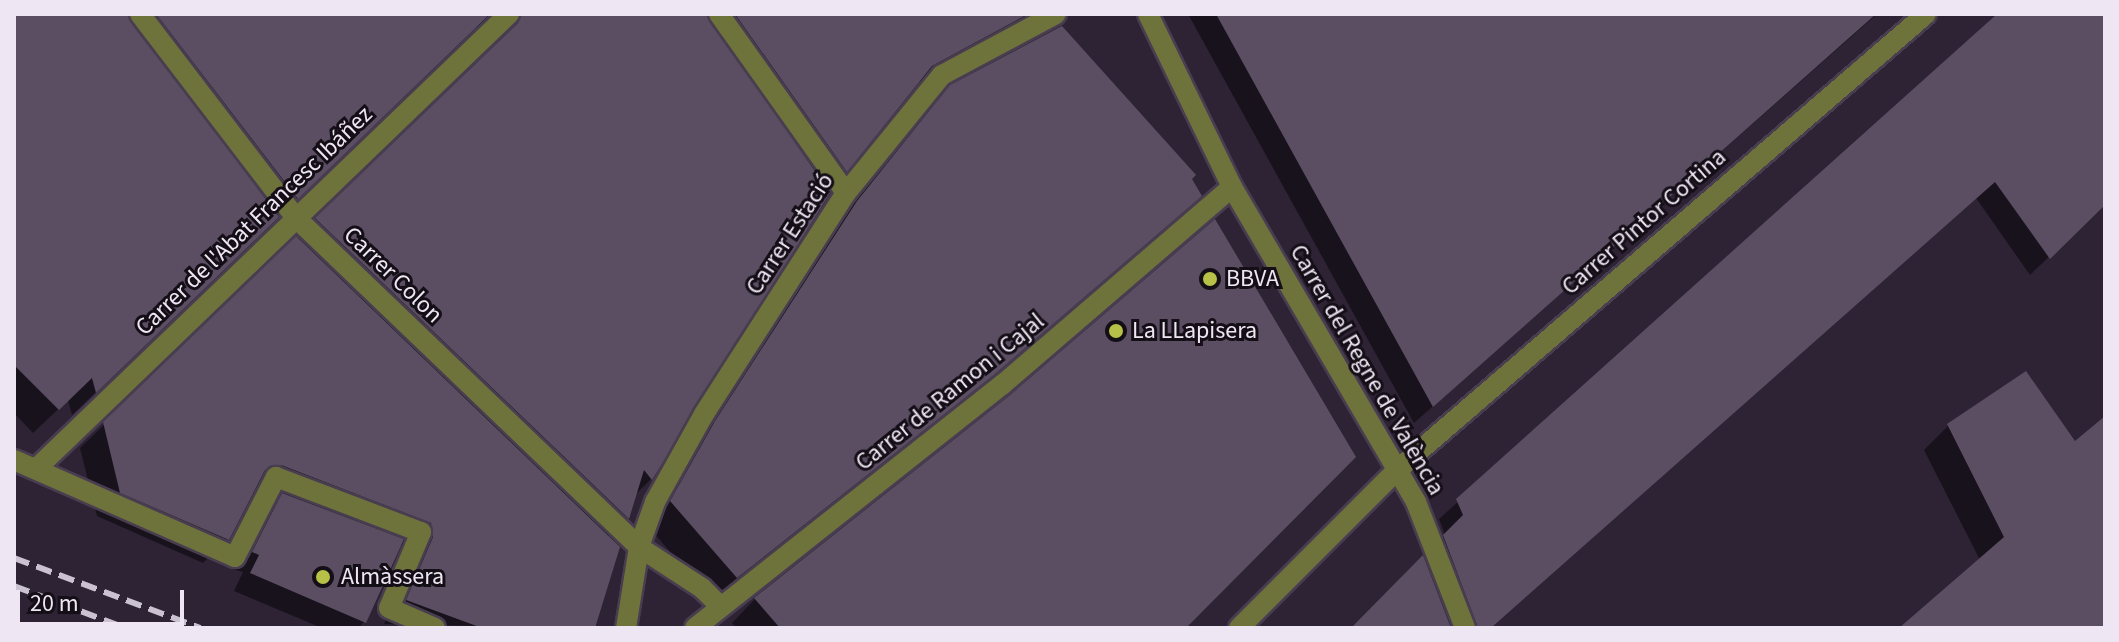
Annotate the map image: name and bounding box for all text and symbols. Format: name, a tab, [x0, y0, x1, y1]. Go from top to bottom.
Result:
street label: Carrer de l'Abat Francesc Ibáñez	[130, 100, 378, 342]
street label: Carrer Pintor Cortina	[1556, 143, 1732, 301]
street label: Carrer Estació	[740, 168, 840, 300]
street label: Carrer Colon	[338, 221, 448, 329]
street label: Carrer del Regne de València	[1283, 240, 1451, 500]
place label: BBVA	[1226, 265, 1279, 293]
marker: BBVA	[1201, 270, 1219, 288]
street label: Carrer de Ramon i Cajal	[850, 307, 1050, 477]
place label: La LLapisera	[1132, 317, 1257, 345]
marker: La LLapisera	[1107, 322, 1125, 340]
place label: Almàssera	[341, 563, 444, 591]
marker: Almàssera	[312, 566, 334, 588]
scale bar	[20, 574, 188, 624]
text: 20 m	[30, 586, 79, 621]

